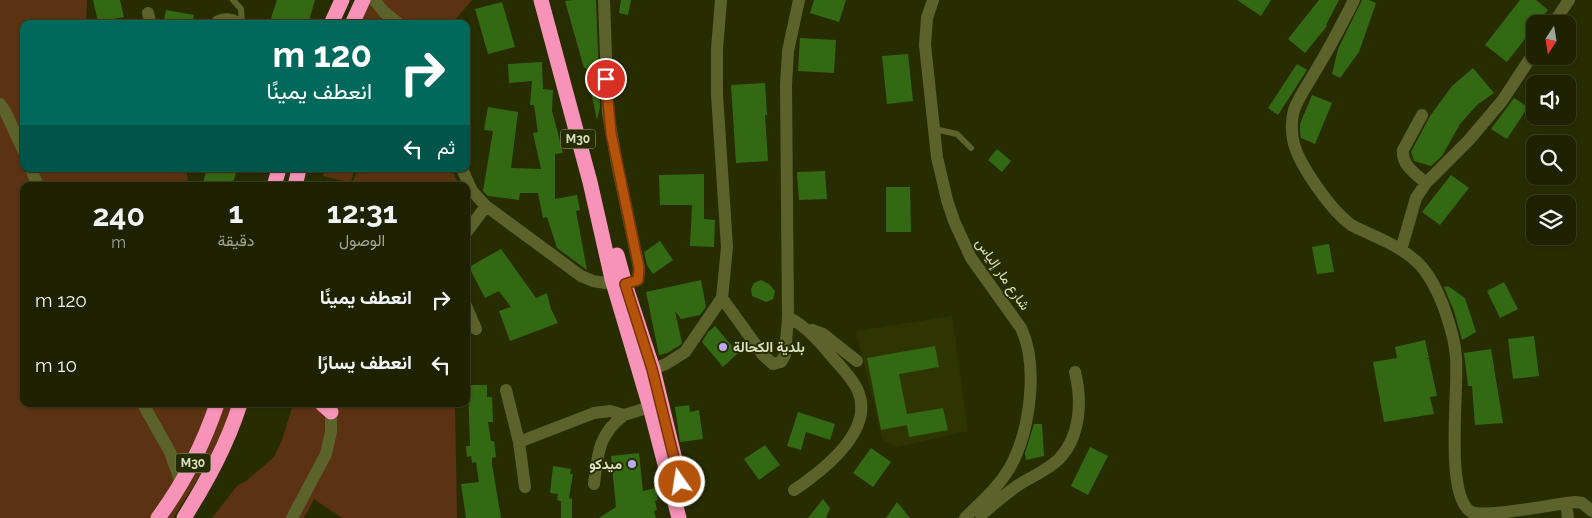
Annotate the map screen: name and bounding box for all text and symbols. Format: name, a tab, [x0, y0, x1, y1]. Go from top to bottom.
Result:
north arrow	[1526, 15, 1576, 65]
map controls	[1526, 15, 1576, 245]
text: 120 m	[272, 34, 372, 75]
icon: right	[390, 40, 455, 105]
pin	[585, 58, 627, 100]
icon: arrive	[592, 65, 620, 93]
button: sound	[1526, 75, 1576, 125]
text: انعطف يمينًا	[267, 78, 372, 104]
road number: M30	[560, 130, 596, 148]
icon: left	[399, 135, 427, 163]
button: search	[1526, 135, 1576, 185]
text: ثم	[437, 136, 455, 158]
text: 1	[228, 195, 243, 230]
text: 12:31	[327, 195, 398, 230]
button: layers	[1526, 195, 1576, 245]
text: 240	[92, 198, 145, 233]
text: دقيقة	[217, 231, 254, 250]
text: الوصول	[339, 231, 385, 250]
text: m	[111, 233, 126, 252]
street label: شارع مار إلياس	[970, 235, 1034, 315]
text: انعطف يمينًا	[320, 286, 412, 308]
icon: right	[427, 286, 455, 314]
text: 120 m	[35, 289, 87, 311]
place label: بلدية الكحالة	[733, 339, 805, 356]
marker: بلدية الكحالة	[717, 341, 729, 353]
text: انعطف يسارًا	[318, 351, 412, 373]
icon: left	[427, 351, 455, 379]
text: 10 m	[35, 354, 77, 376]
road number: M30	[176, 453, 210, 472]
position arrow	[653, 455, 705, 507]
place label: ميدكو	[589, 456, 622, 473]
marker: ميدكو	[626, 458, 638, 470]

